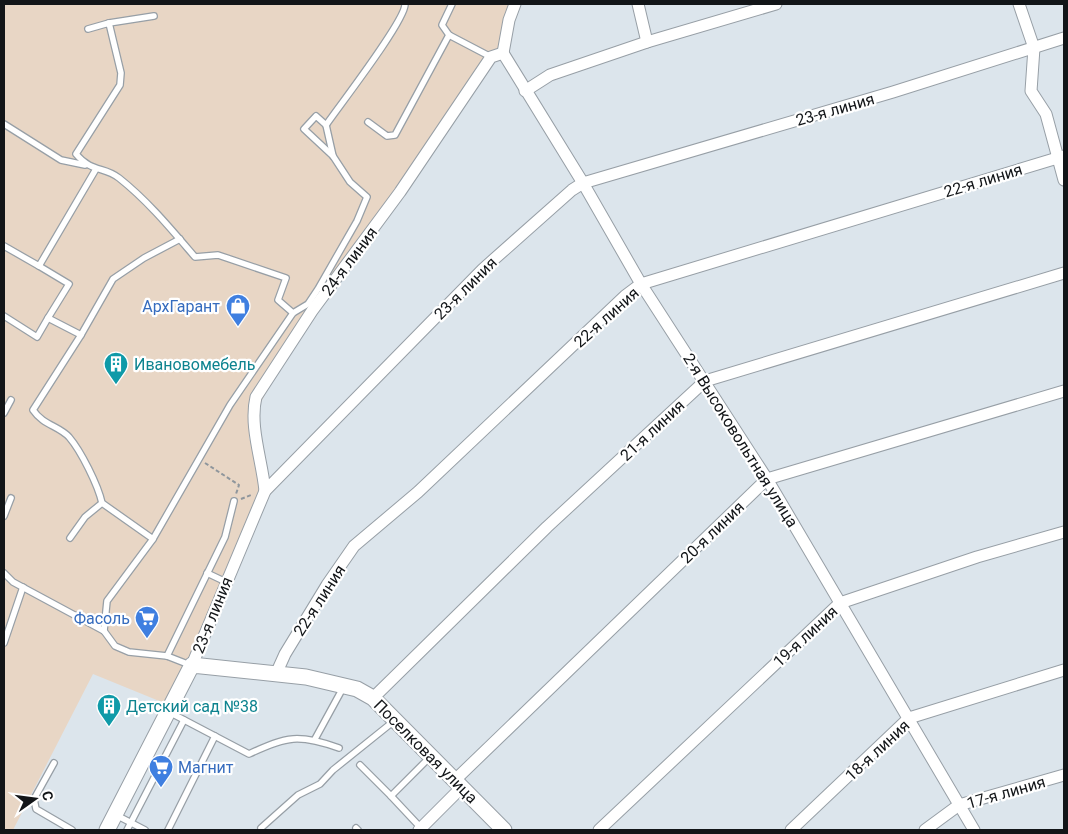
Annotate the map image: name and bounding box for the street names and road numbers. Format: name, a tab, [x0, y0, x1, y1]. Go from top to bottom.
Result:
street label: 23-я линия	[794, 89, 877, 130]
street label: 22-я линия	[942, 160, 1025, 201]
street label: 24-я линия	[317, 223, 381, 299]
street label: 23-я линия	[430, 253, 501, 324]
street label: 22-я линия	[570, 283, 643, 351]
street label: 2-я Высоковольтная улица	[679, 350, 802, 531]
street label: 21-я линия	[616, 396, 688, 465]
street label: 20-я линия	[677, 497, 748, 567]
street label: 22-я линия	[289, 561, 349, 639]
street label: 23-я линия	[189, 574, 236, 656]
street label: 19-я линия	[769, 602, 841, 671]
street label: Поселковая улица	[370, 696, 481, 807]
street label: 18-я линия	[841, 716, 913, 785]
street label: 17-я линия	[965, 772, 1048, 813]

